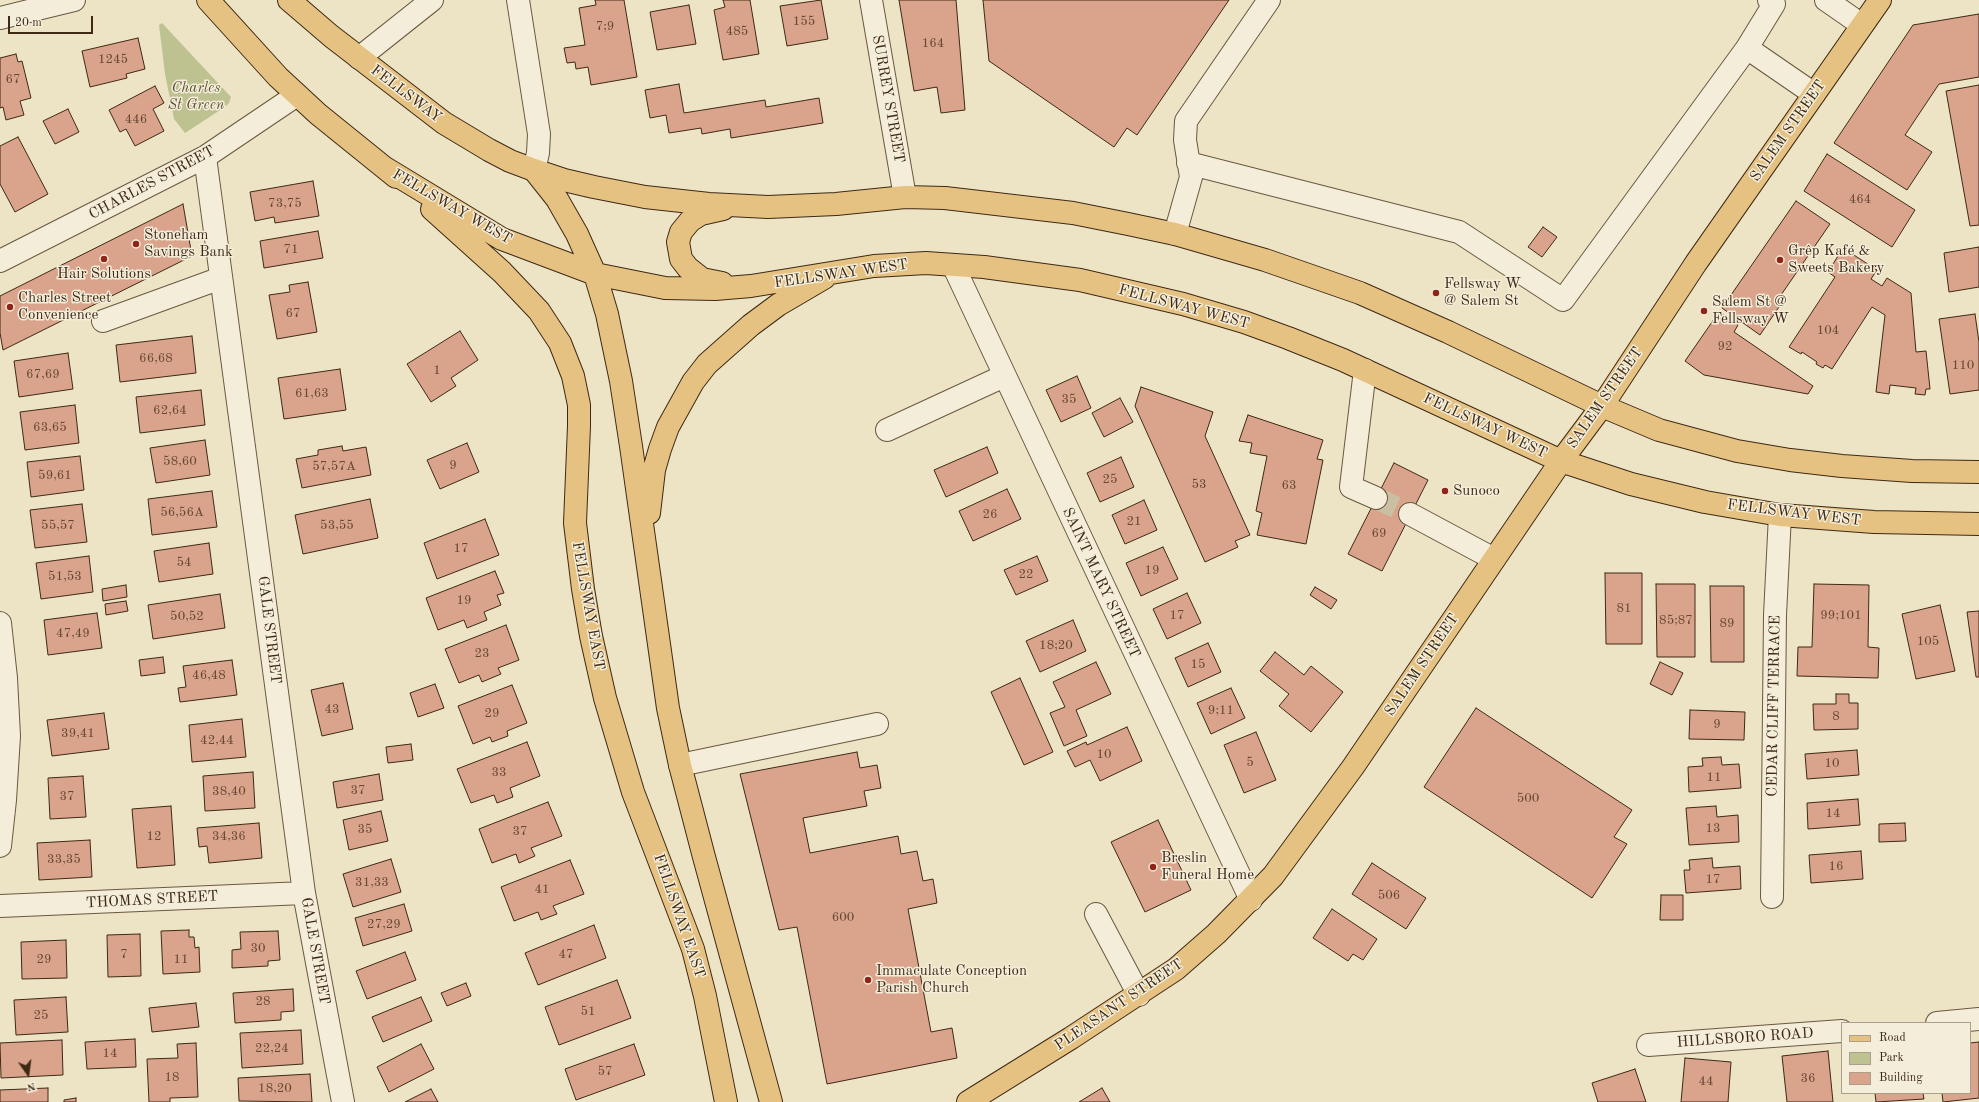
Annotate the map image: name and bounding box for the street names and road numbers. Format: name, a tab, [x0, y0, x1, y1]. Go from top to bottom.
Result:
street label: SURREY STREET	[868, 34, 908, 164]
street label: FELLSWAY	[367, 61, 445, 127]
street label: SALEM STREET	[1746, 77, 1830, 185]
street label: CHARLES STREET	[86, 142, 218, 224]
street label: FELLSWAY WEST	[389, 165, 515, 249]
street label: FELLSWAY WEST	[773, 256, 909, 292]
street label: FELLSWAY WEST	[1117, 281, 1251, 333]
street label: SALEM STREET	[1563, 344, 1647, 452]
street label: FELLSWAY WEST	[1420, 389, 1550, 463]
street label: FELLSWAY WEST	[1726, 496, 1862, 530]
street label: SAINT MARY STREET	[1058, 505, 1144, 661]
street label: FELLSWAY EAST	[568, 540, 608, 672]
street label: GALE STREET	[253, 575, 285, 685]
street label: SALEM STREET	[1381, 610, 1463, 720]
street label: CEDAR CLIFF TERRACE	[1763, 615, 1785, 797]
street label: FELLSWAY EAST	[649, 851, 709, 981]
street label: THOMAS STREET	[85, 888, 219, 912]
street label: GALE STREET	[297, 896, 333, 1006]
street label: PLEASANT STREET	[1051, 955, 1187, 1055]
street label: HILLSBORO ROAD	[1676, 1024, 1814, 1052]

